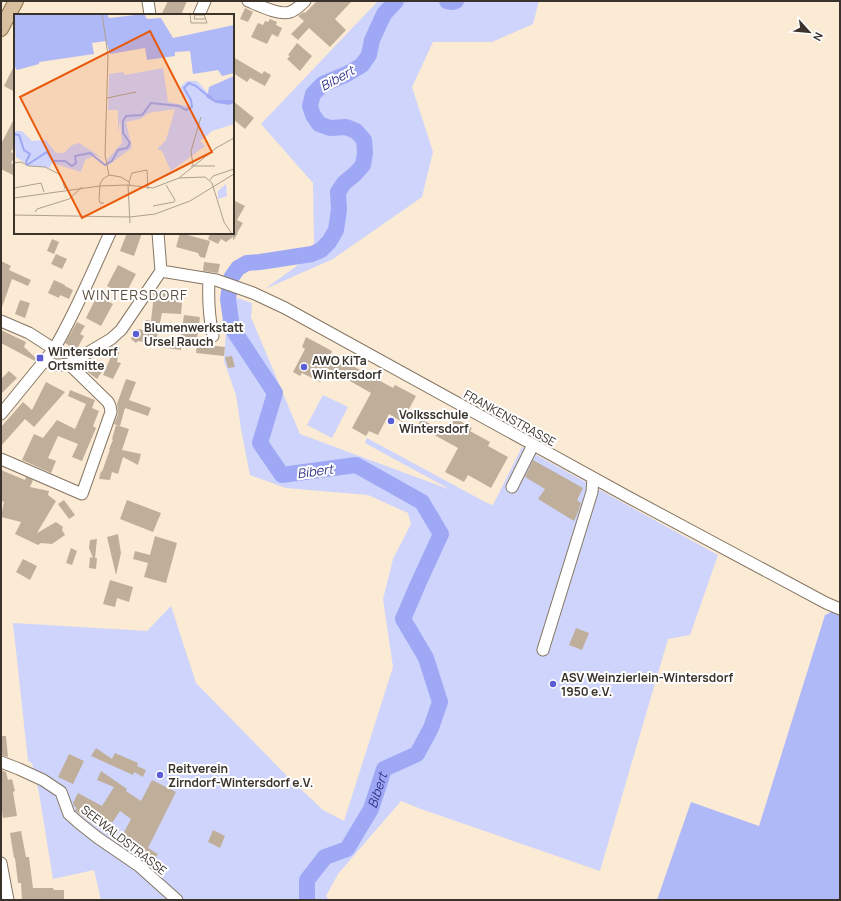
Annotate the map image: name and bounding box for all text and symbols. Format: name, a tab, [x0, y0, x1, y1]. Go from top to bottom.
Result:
north arrow	[789, 12, 829, 52]
inset map	[14, 14, 234, 234]
text: N	[810, 30, 827, 44]
water label: Bibert	[317, 60, 359, 95]
district label: WINTERSDORF	[82, 285, 188, 304]
place label: Blumenwerkstatt Ursel Rauch	[144, 319, 244, 350]
marker: Blumenwerkstatt Ursel Rauch	[131, 329, 141, 339]
place label: Wintersdorf Ortsmitte	[48, 343, 118, 374]
place label: AWO KiTa Wintersdorf	[312, 352, 382, 383]
marker: Wintersdorf Ortsmitte	[35, 353, 45, 363]
marker: AWO KiTa Wintersdorf	[299, 362, 309, 372]
street label: FRANKENSTRASSE	[461, 386, 559, 450]
place label: Volksschule Wintersdorf	[399, 406, 469, 437]
marker: Volksschule Wintersdorf	[386, 416, 396, 426]
water label: Bibert	[296, 459, 336, 482]
place label: ASV Weinzierlein-Wintersdorf 1950 e.V.	[561, 669, 733, 700]
marker: ASV Weinzierlein-Wintersdorf 1950 e.V.	[548, 679, 558, 689]
place label: Reitverein Zirndorf-Wintersdorf e.V.	[168, 760, 313, 791]
water label: Bibert	[363, 769, 392, 810]
marker: Reitverein Zirndorf-Wintersdorf e.V.	[155, 770, 165, 780]
street label: SEEWALDSTRASSE	[78, 801, 171, 879]

